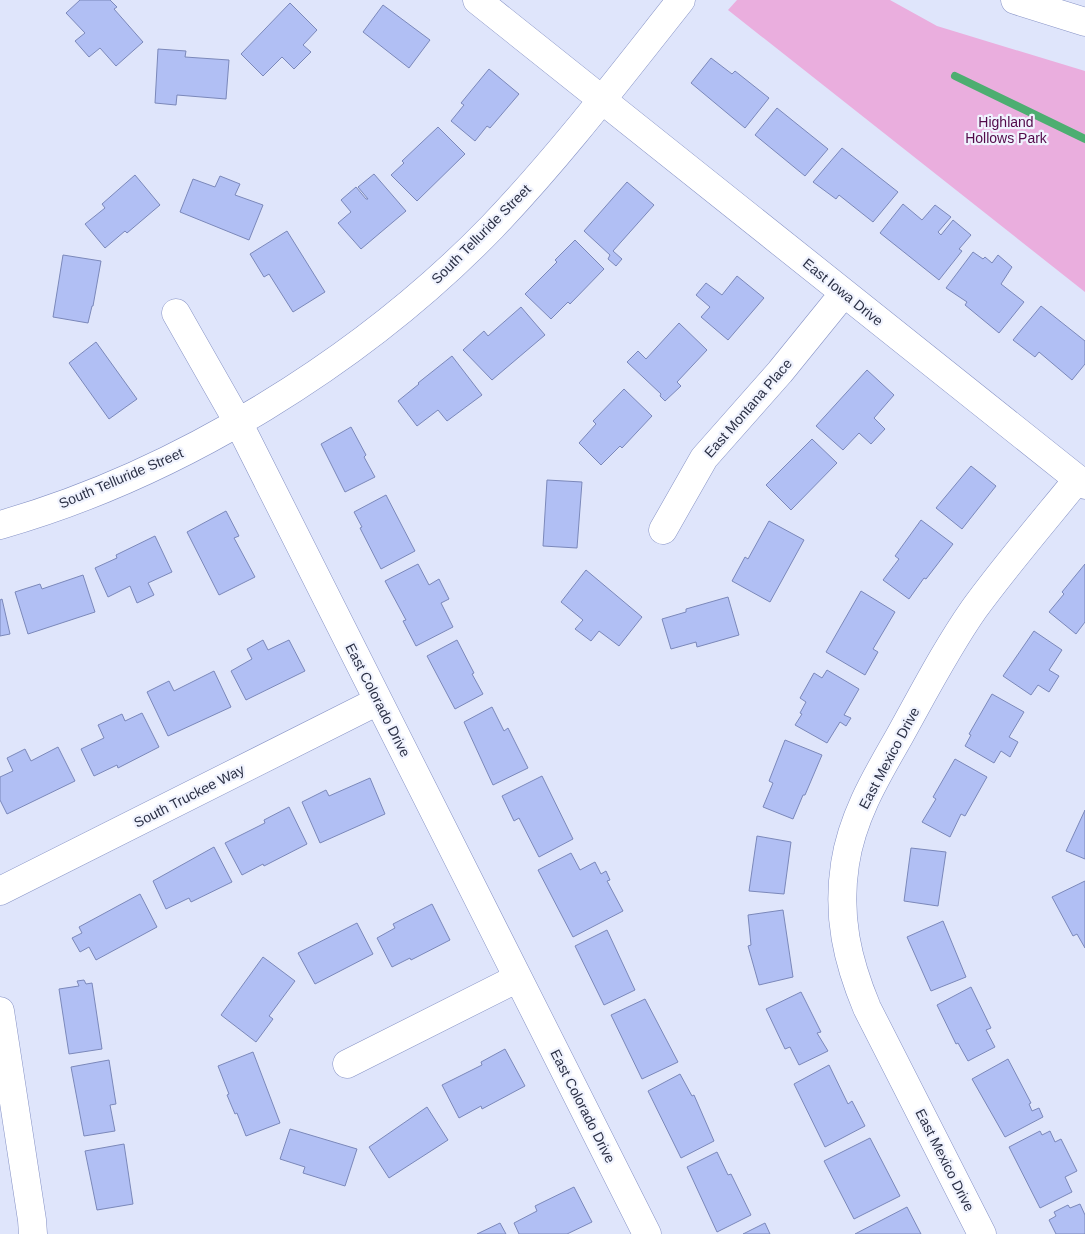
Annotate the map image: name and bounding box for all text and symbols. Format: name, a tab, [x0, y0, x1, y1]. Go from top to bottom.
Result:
park label: Highland Hollows Park	[965, 114, 1048, 146]
street label: South Telluride Street	[428, 181, 534, 287]
street label: East Iowa Drive	[800, 255, 886, 329]
street label: East Montana Place	[701, 355, 795, 461]
street label: South Telluride Street	[56, 444, 186, 511]
street label: East Colorado Drive	[342, 641, 414, 760]
street label: East Mexico Drive	[855, 704, 923, 812]
street label: South Truckee Way	[131, 761, 247, 831]
street label: East Colorado Drive	[547, 1047, 619, 1166]
street label: East Mexico Drive	[912, 1106, 978, 1214]

